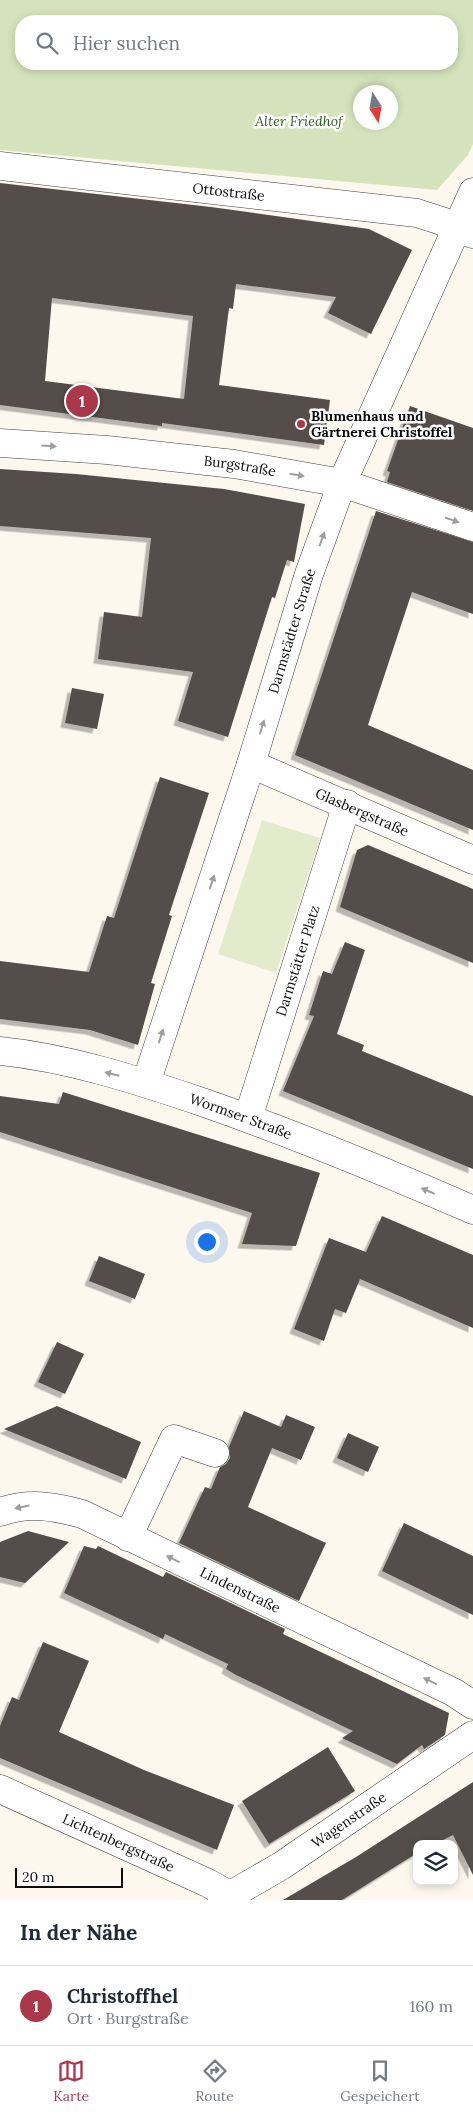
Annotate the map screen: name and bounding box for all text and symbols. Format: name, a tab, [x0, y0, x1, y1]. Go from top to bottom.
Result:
search box	[15, 15, 458, 70]
icon: search	[33, 29, 61, 57]
text: Hier suchen	[73, 31, 180, 55]
north arrow	[353, 85, 398, 130]
park label: Alter Friedhof	[254, 112, 344, 130]
street label: Ottostraße	[191, 179, 266, 205]
pin: 1	[66, 382, 98, 420]
place label: Blumenhaus und Gärtnerei Christoffel	[311, 407, 453, 441]
marker: Blumenhaus und Gärtnerei Christoffel	[295, 418, 307, 430]
one-way arrow	[41, 442, 57, 450]
street label: Burgstraße	[203, 452, 278, 480]
one-way arrow	[289, 471, 305, 479]
one-way arrow	[445, 517, 460, 525]
one-way arrow	[318, 531, 326, 546]
street label: Darmstädter Straße	[264, 565, 319, 696]
one-way arrow	[258, 720, 266, 735]
street label: Glasbergstraße	[313, 784, 412, 840]
one-way arrow	[208, 874, 216, 889]
street label: Darmstätter Platz	[272, 903, 324, 1018]
one-way arrow	[158, 1029, 166, 1044]
one-way arrow	[104, 1070, 119, 1078]
street label: Wormser Straße	[187, 1089, 295, 1143]
one-way arrow	[421, 1186, 435, 1194]
your location	[194, 1229, 220, 1255]
one-way arrow	[14, 1503, 30, 1511]
one-way arrow	[166, 1554, 180, 1562]
street label: Lindenstraße	[197, 1563, 284, 1617]
one-way arrow	[423, 1677, 438, 1686]
street label: Wagenstraße	[308, 1788, 390, 1852]
street label: Lichtenbergstraße	[60, 1809, 178, 1876]
map controls	[413, 1840, 458, 1885]
button: layers	[413, 1840, 458, 1885]
scale bar	[15, 1865, 122, 1888]
text: 20 m	[22, 1868, 54, 1886]
text: In der Nähe	[20, 1919, 137, 1946]
text: Christoffhel	[67, 1984, 178, 2008]
text: 1	[33, 1996, 39, 2016]
text: 160 m	[409, 1996, 453, 2016]
text: Ort · Burgstraße	[67, 2008, 189, 2028]
tab: Karte	[53, 2057, 89, 2105]
tab: Route	[196, 2057, 234, 2105]
tab: Gespeichert	[340, 2057, 420, 2105]

